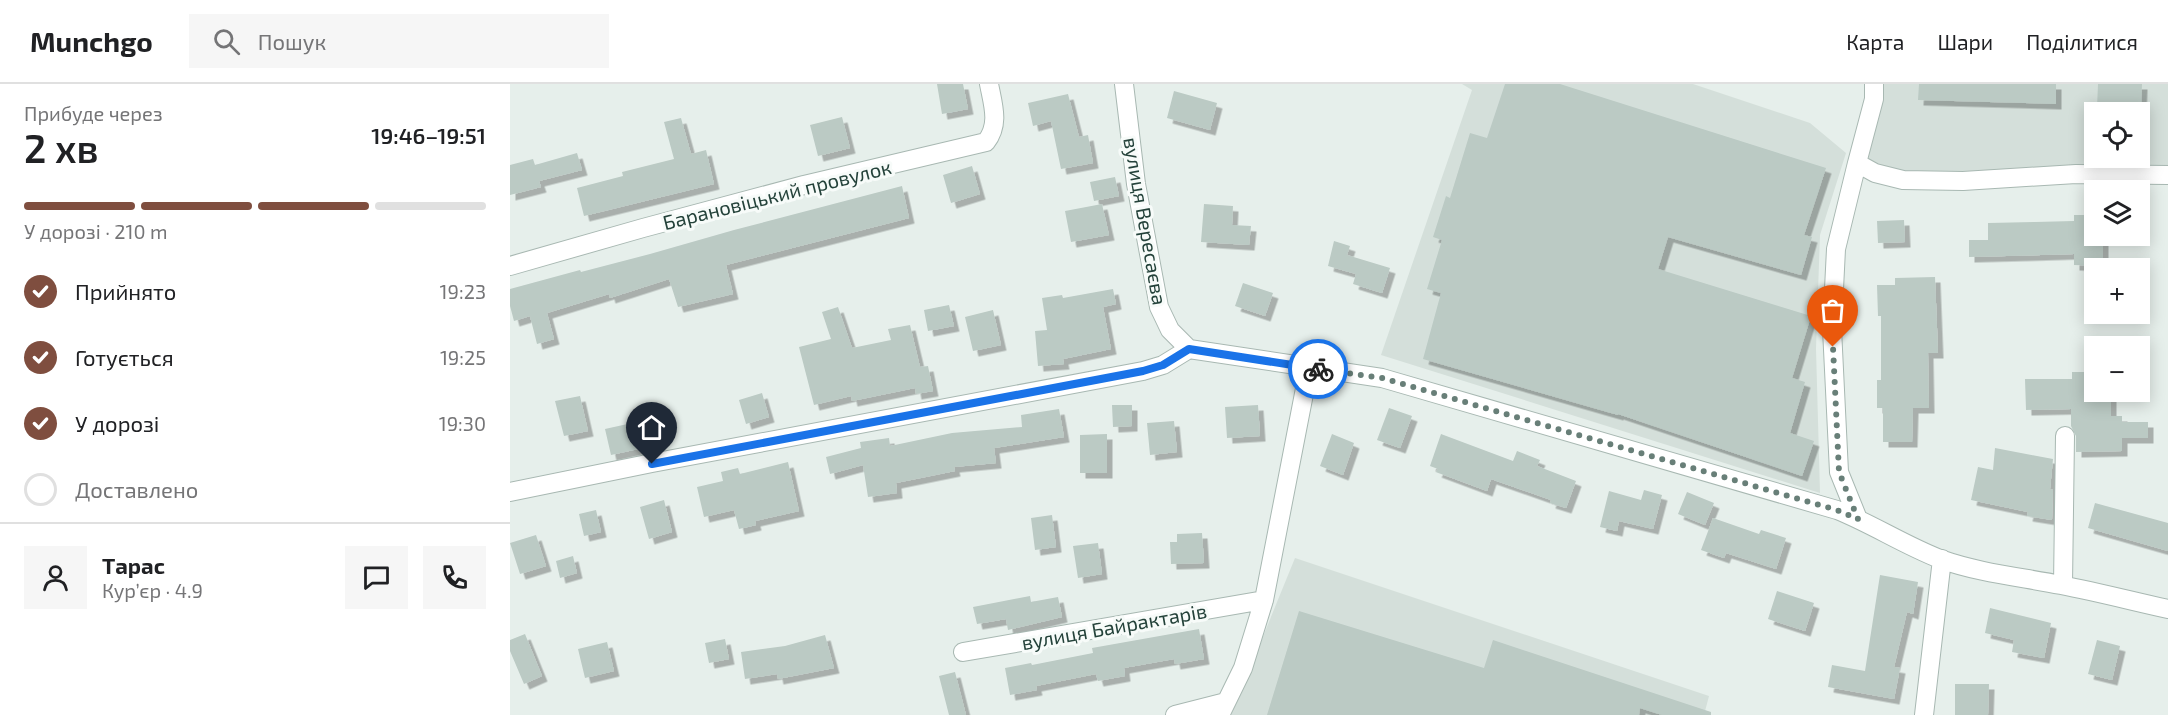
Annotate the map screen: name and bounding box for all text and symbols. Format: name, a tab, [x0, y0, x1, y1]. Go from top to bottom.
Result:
search box	[189, 14, 609, 68]
text: Munchgo	[30, 24, 153, 58]
icon: search	[210, 25, 243, 58]
text: Пошук	[258, 28, 326, 54]
text: Карта	[1846, 29, 1904, 54]
text: Шари	[1937, 29, 1993, 54]
text: Поділитися	[2026, 29, 2138, 54]
text: Прибуде через	[24, 101, 163, 125]
map controls	[2084, 102, 2150, 402]
button: locate	[2084, 102, 2150, 168]
text: 19:46–19:51	[371, 122, 486, 148]
text: 2 хв	[24, 124, 99, 171]
street label: вулиця Вересаєва	[1118, 135, 1173, 307]
street label: Барановіцький провулок	[660, 154, 894, 235]
button: layers	[2084, 180, 2150, 246]
text: У дорозі · 210 m	[24, 219, 168, 243]
button: +	[2084, 258, 2150, 324]
icon: check	[24, 275, 57, 308]
text: Прийнято	[75, 278, 176, 304]
text: 19:23	[440, 279, 486, 303]
pin	[1807, 285, 1858, 347]
icon: bag	[1816, 294, 1849, 327]
button: −	[2084, 336, 2150, 402]
courier	[1288, 339, 1348, 399]
icon: check	[24, 341, 57, 374]
text: Готується	[75, 344, 174, 370]
text: 19:25	[440, 345, 486, 369]
icon: bike	[1302, 353, 1335, 386]
pin	[626, 402, 677, 464]
icon: check	[24, 407, 57, 440]
text: У дорозі	[75, 410, 159, 436]
text: 19:30	[439, 411, 486, 435]
icon: home	[635, 411, 668, 444]
text: Доставлено	[75, 476, 198, 502]
button: person	[24, 546, 87, 609]
button: chat	[345, 546, 408, 609]
button: phone	[423, 546, 486, 609]
text: Тарас	[102, 552, 165, 578]
text: Кур’єр · 4.9	[102, 578, 203, 602]
street label: вулиця Байрактарів	[1019, 598, 1209, 655]

